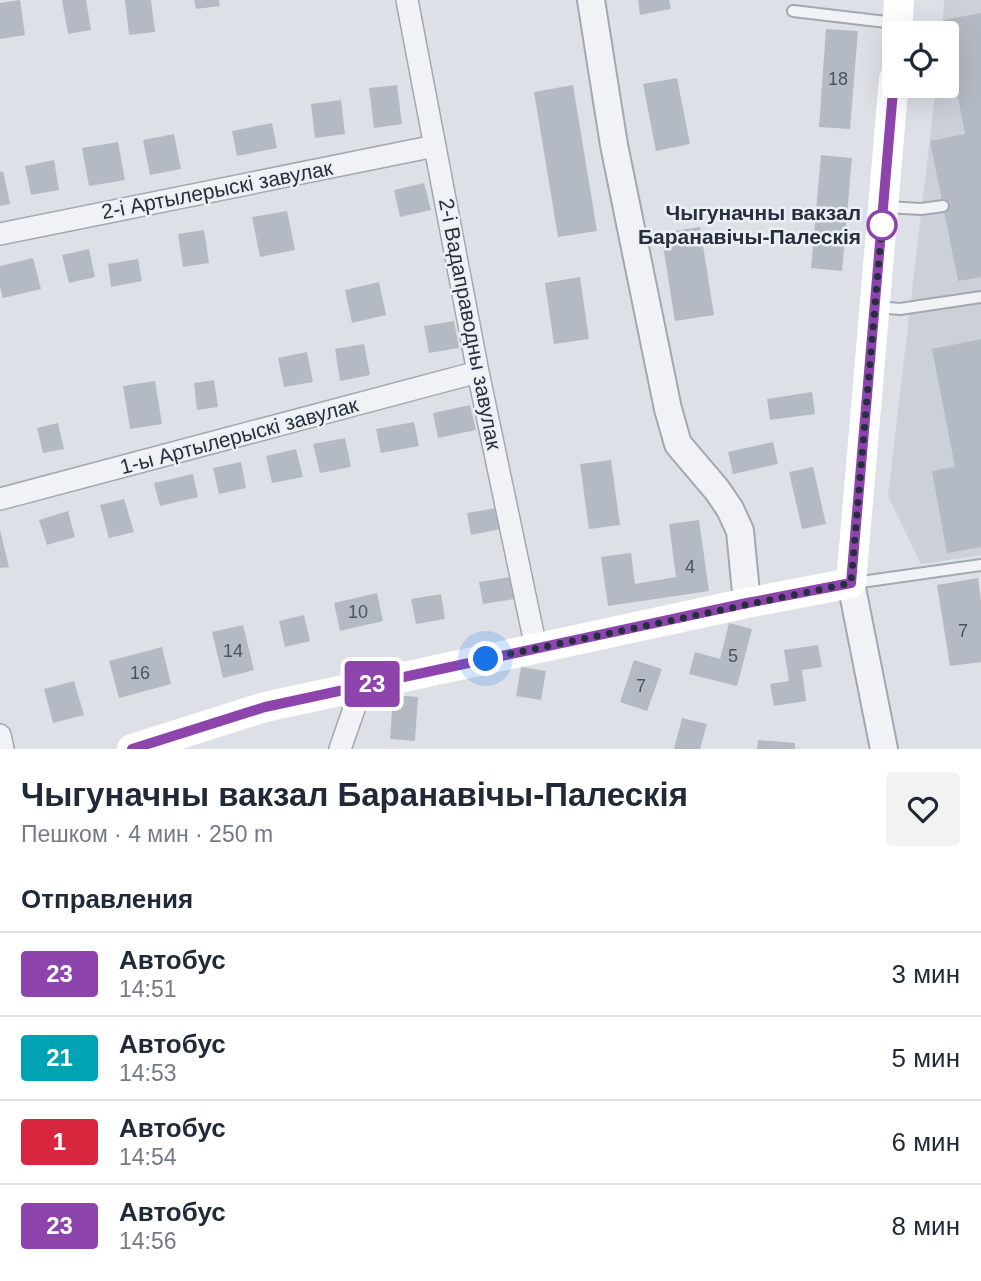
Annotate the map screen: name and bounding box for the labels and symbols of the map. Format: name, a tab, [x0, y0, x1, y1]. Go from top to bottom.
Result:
house number: 18	[828, 69, 848, 89]
street label: 2-і Артылерыскі завулак	[99, 156, 335, 223]
street label: 2-і Вадаправодны завулак	[435, 196, 506, 452]
place label: Чыгуначны вакзал Баранавічы-Палескія	[638, 201, 861, 248]
marker: Чыгуначны вакзал Баранавічы-Палескія	[867, 210, 897, 240]
street label: 1-ы Артылерыскі завулак	[117, 392, 361, 478]
house number: 4	[685, 557, 695, 577]
house number: 10	[348, 602, 368, 622]
house number: 7	[958, 621, 968, 641]
house number: 14	[223, 641, 243, 661]
your location	[468, 641, 503, 676]
house number: 5	[728, 646, 738, 666]
line badge: 23	[340, 661, 404, 707]
house number: 16	[130, 663, 150, 683]
house number: 7	[636, 676, 646, 696]

